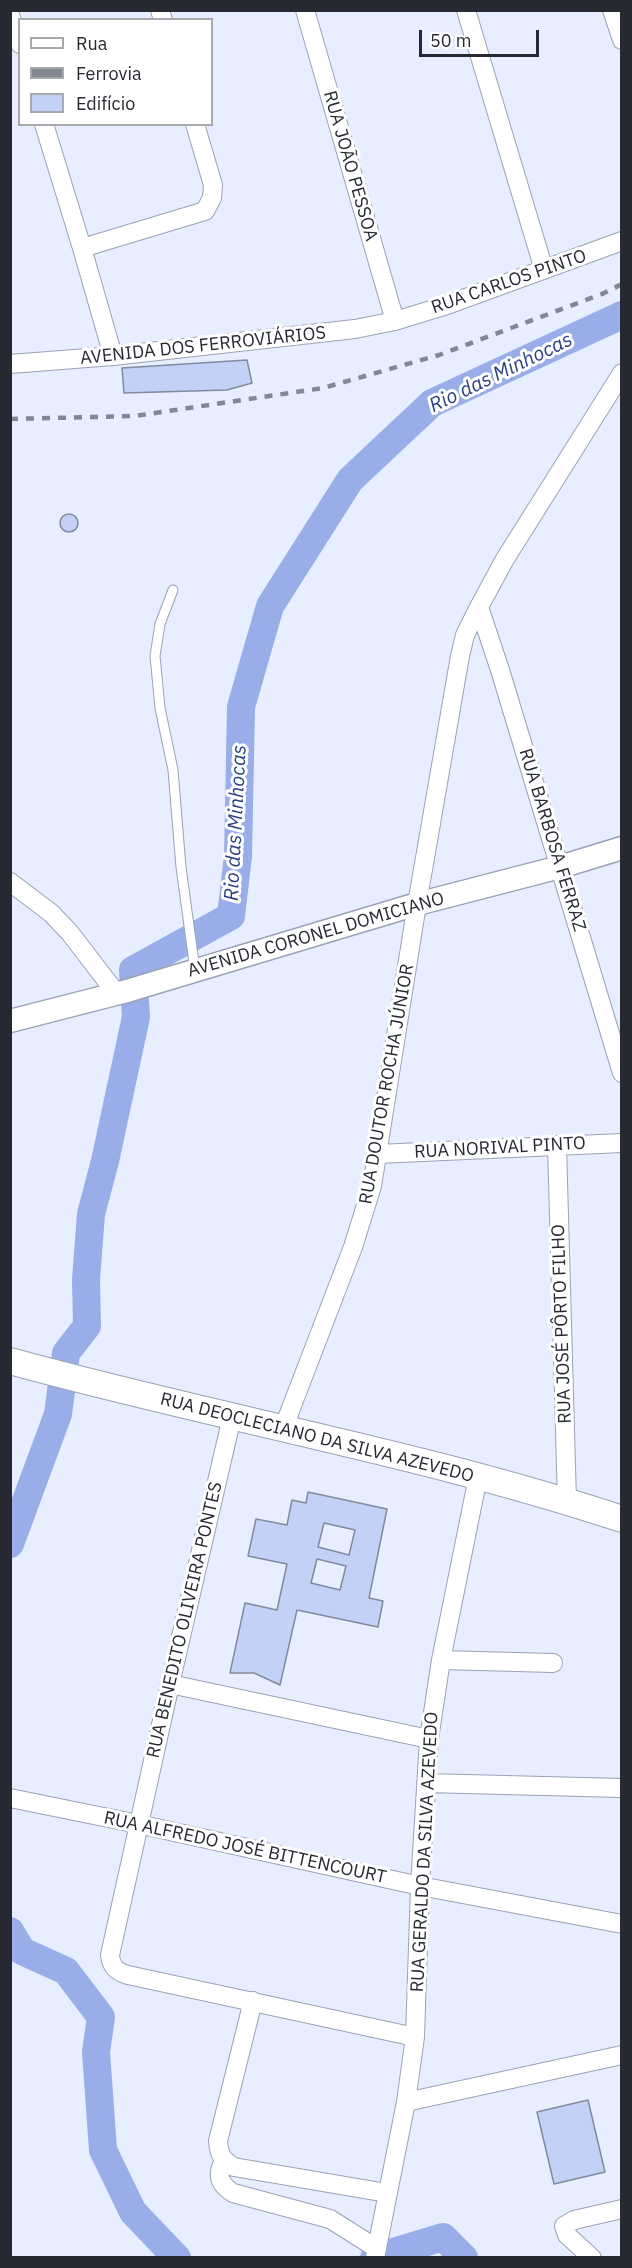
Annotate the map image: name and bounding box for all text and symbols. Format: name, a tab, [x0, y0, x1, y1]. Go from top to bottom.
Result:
legend	[18, 18, 213, 126]
scale bar	[422, 18, 542, 56]
text: 50 m	[430, 29, 472, 52]
text: Rua	[76, 32, 107, 55]
text: Ferrovia	[76, 62, 142, 85]
street label: RUA JOÃO PESSOA	[318, 88, 382, 244]
text: Edifício	[76, 92, 135, 115]
street label: RUA CARLOS PINTO	[429, 245, 589, 319]
street label: AVENIDA DOS FERROVIÁRIOS	[79, 322, 327, 370]
water label: Rio das Minhocas	[426, 328, 576, 418]
water label: Rio das Minhocas	[220, 744, 252, 902]
street label: RUA BARBOSA FERRAZ	[514, 746, 590, 934]
street label: AVENIDA CORONEL DOMICIANO	[185, 888, 447, 982]
street label: RUA DOUTOR ROCHA JÚNIOR	[355, 962, 419, 1206]
street label: RUA NORIVAL PINTO	[414, 1133, 586, 1163]
street label: RUA JOSÉ PÔRTO FILHO	[548, 1224, 576, 1424]
street label: RUA DEOCLECIANO DA SILVA AZEVEDO	[158, 1389, 476, 1487]
street label: RUA BENEDITO OLIVEIRA PONTES	[143, 1480, 227, 1760]
street label: RUA GERALDO DA SILVA AZEVEDO	[407, 1711, 443, 1993]
street label: RUA ALFREDO JOSÉ BITTENCOURT	[102, 1807, 388, 1889]

